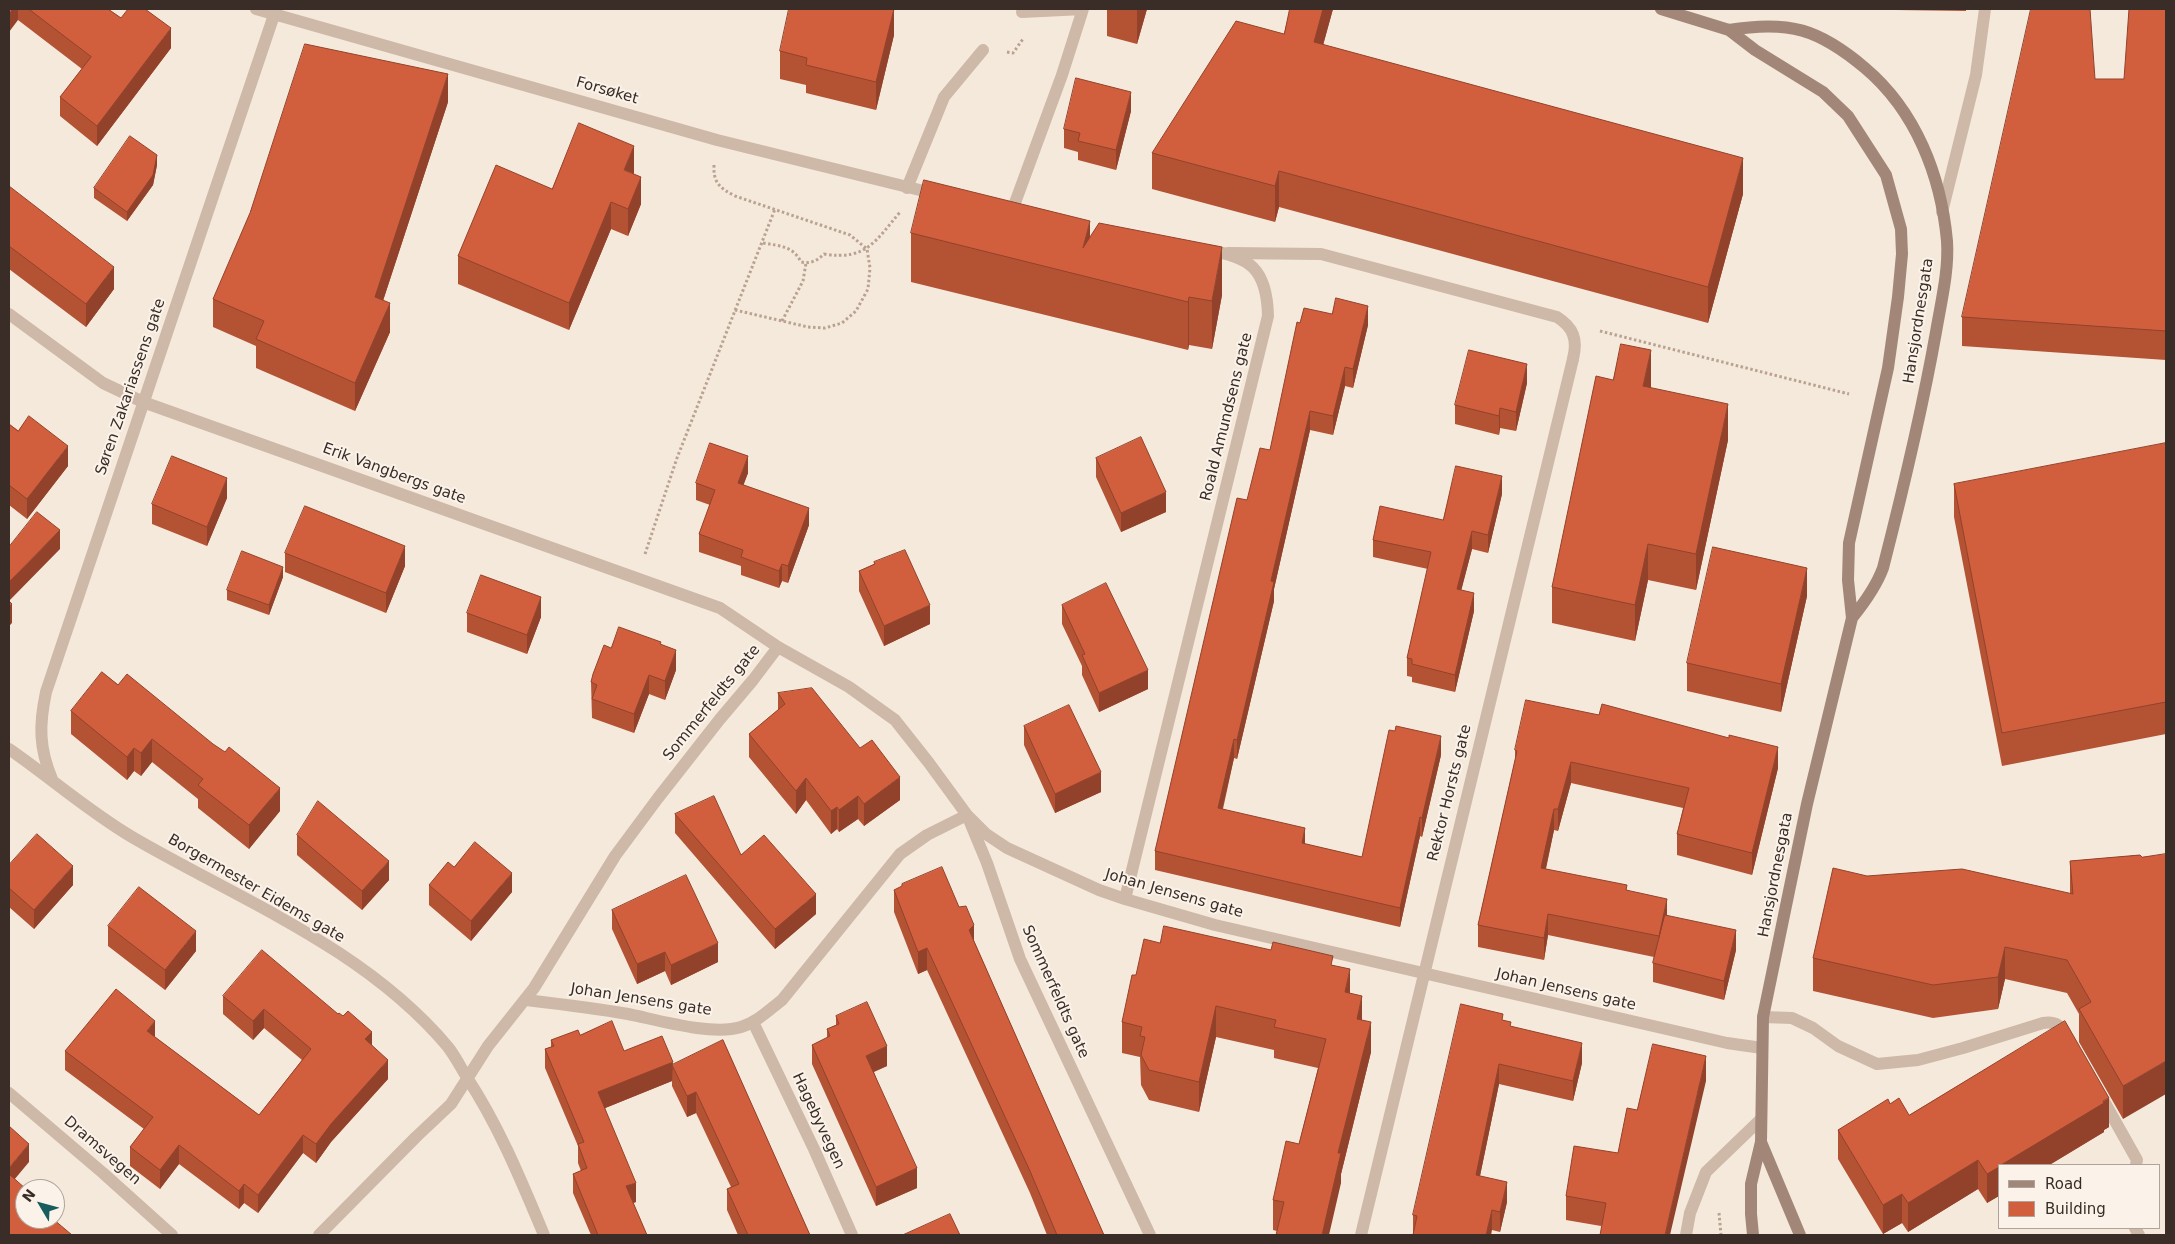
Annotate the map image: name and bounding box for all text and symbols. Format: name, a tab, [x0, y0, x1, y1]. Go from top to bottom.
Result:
street label: Forsøket	[574, 74, 640, 108]
street label: Hansjordnesgata	[1900, 257, 1938, 385]
street label: Søren Zakariassens gate	[92, 296, 170, 478]
street label: Roald Amundsens gate	[1197, 331, 1257, 503]
street label: Erik Vangbergs gate	[320, 440, 468, 508]
street label: Sommerfeldts gate	[660, 641, 764, 765]
street label: Rektor Horsts gate	[1424, 723, 1476, 863]
street label: Hansjordnesgata	[1755, 811, 1797, 939]
street label: Borgermester Eidems gate	[164, 831, 348, 947]
street label: Johan Jensens gate	[1103, 866, 1245, 922]
street label: Sommerfeldts gate	[1018, 923, 1092, 1061]
street label: Johan Jensens gate	[1494, 965, 1638, 1015]
street label: Johan Jensens gate	[569, 980, 713, 1020]
street label: Hagebyvegen	[788, 1070, 848, 1172]
street label: Dramsvegen	[60, 1113, 144, 1189]
legend	[1998, 1164, 2160, 1229]
text: Road	[2045, 1175, 2083, 1193]
north arrow	[15, 1179, 65, 1229]
text: N	[19, 1186, 39, 1205]
text: Building	[2045, 1200, 2106, 1218]

